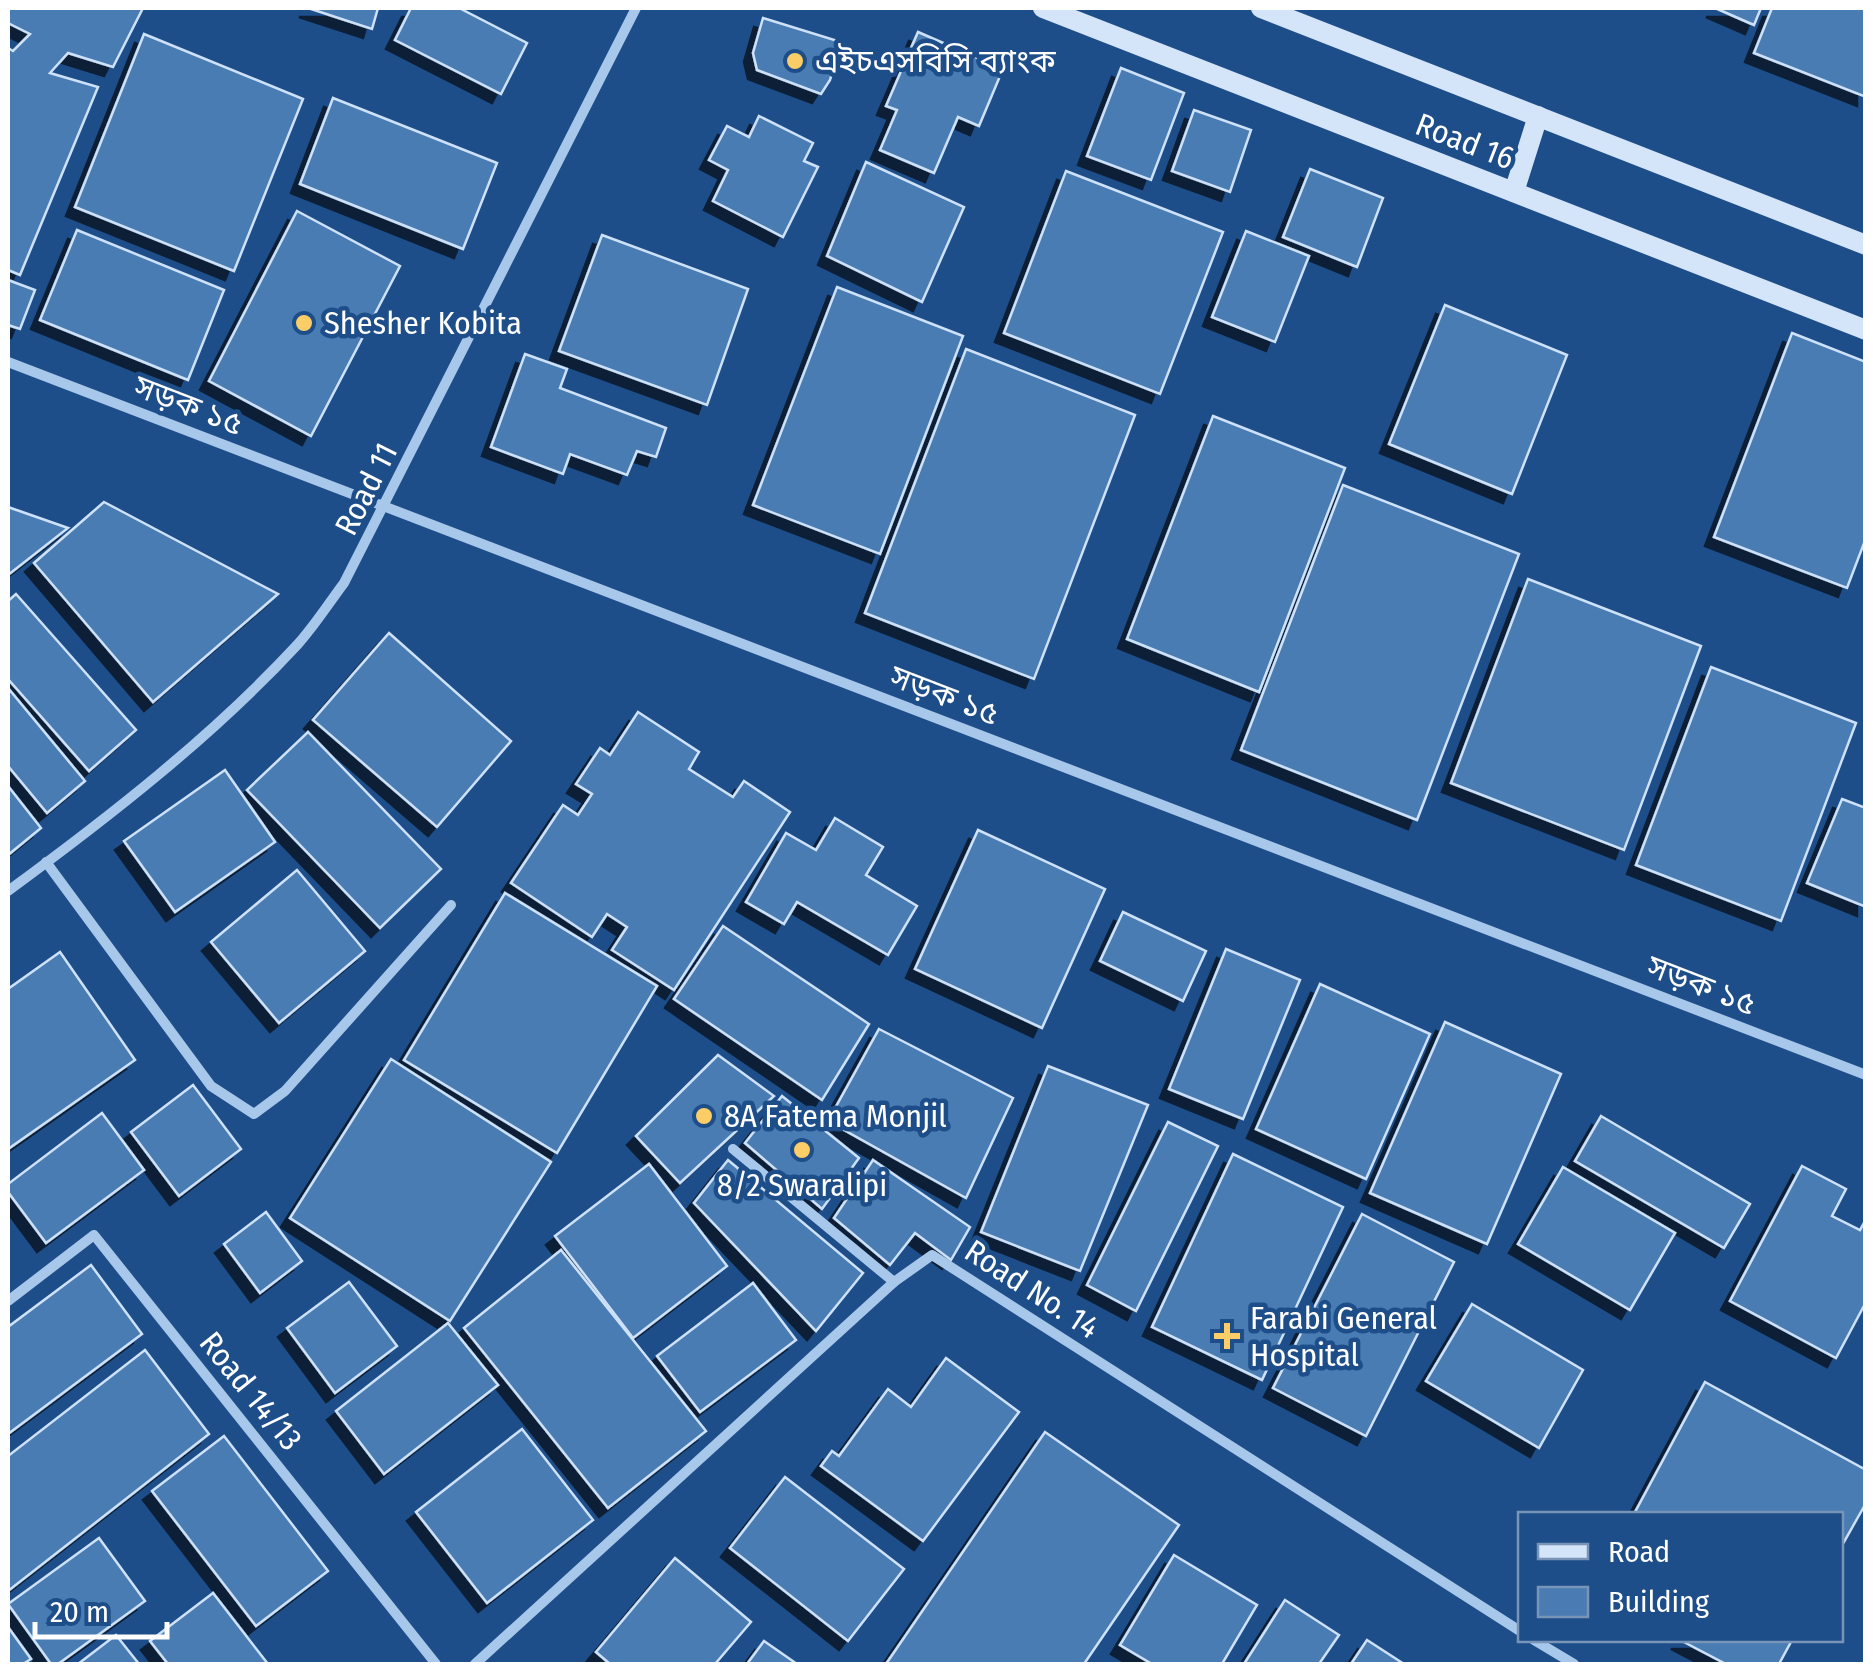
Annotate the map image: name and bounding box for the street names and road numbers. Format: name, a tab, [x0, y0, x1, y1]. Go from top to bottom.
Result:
street label: Road 16	[1410, 105, 1520, 177]
street label: সড়ক ১৫	[128, 366, 249, 443]
street label: Road 11	[327, 437, 405, 541]
street label: সড়ক ১৫	[884, 656, 1005, 733]
street label: সড়ক ১৫	[1641, 946, 1762, 1023]
street label: Road No. 14	[958, 1232, 1106, 1346]
street label: Road 14/13	[192, 1324, 310, 1458]

